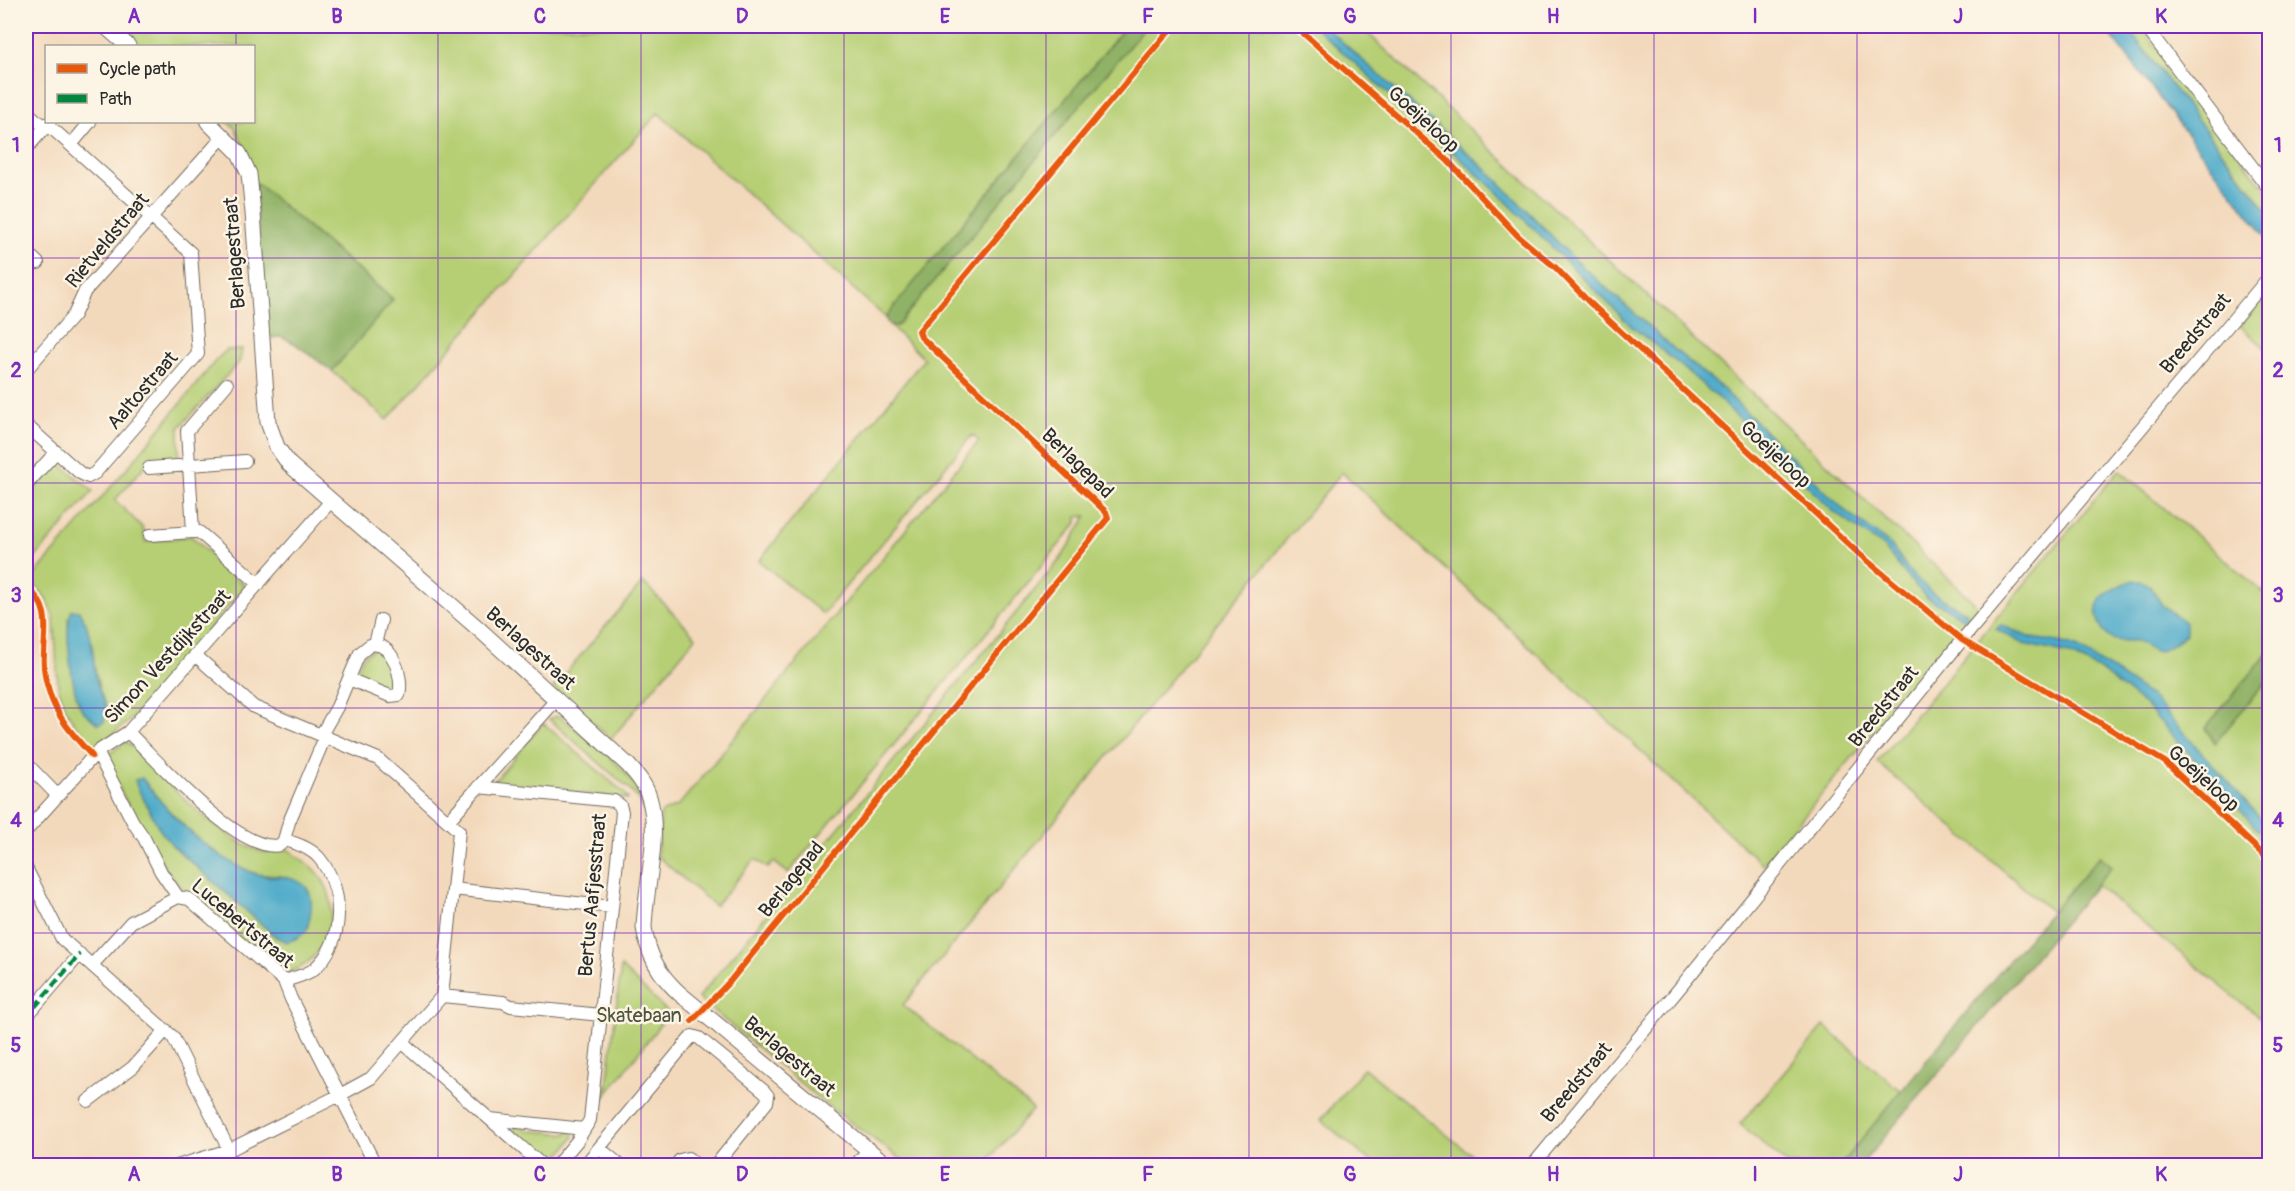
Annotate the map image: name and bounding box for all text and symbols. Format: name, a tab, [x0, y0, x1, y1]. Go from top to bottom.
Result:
text: A	[128, 4, 141, 29]
text: B	[331, 4, 343, 29]
text: C	[534, 4, 546, 29]
text: D	[736, 4, 749, 29]
text: E	[940, 4, 951, 29]
text: F	[1142, 4, 1154, 29]
text: G	[1343, 4, 1357, 29]
text: H	[1547, 4, 1560, 29]
text: I	[1752, 4, 1758, 29]
text: J	[1953, 4, 1963, 29]
text: K	[2155, 4, 2167, 29]
legend	[45, 45, 255, 123]
text: Cycle path	[99, 58, 176, 81]
street label: Goeijeloop	[1383, 81, 1465, 158]
text: Path	[99, 88, 132, 111]
text: 1	[12, 133, 20, 158]
text: 1	[2274, 133, 2282, 158]
street label: Rietveldstraat	[60, 187, 155, 293]
street label: Berlagestraat	[218, 195, 251, 310]
street label: Breedstraat	[2154, 287, 2237, 379]
street label: Aaltostraat	[101, 345, 184, 435]
text: 2	[10, 358, 22, 383]
text: 2	[2272, 358, 2284, 383]
street label: Goeijeloop	[1735, 415, 1816, 494]
street label: Berlagepad	[1036, 423, 1119, 504]
text: 3	[10, 583, 22, 608]
street label: Simon Vestdijkstraat	[99, 583, 237, 729]
text: 3	[2272, 583, 2284, 608]
street label: Berlagestraat	[480, 601, 582, 696]
street label: Breedstraat	[1843, 660, 1924, 752]
street label: Goeijeloop	[2163, 740, 2245, 817]
text: 4	[10, 808, 22, 833]
text: 4	[2272, 808, 2284, 833]
street label: Bertus Aafjesstraat	[573, 811, 612, 978]
street label: Berlagepad	[753, 836, 830, 922]
street label: Lucebertstraat	[186, 873, 300, 974]
park label: Skatebaan	[596, 1003, 682, 1028]
street label: Berlagestraat	[739, 1011, 842, 1103]
text: 5	[11, 1033, 22, 1058]
text: 5	[2273, 1033, 2284, 1058]
street label: Breedstraat	[1535, 1036, 1618, 1128]
text: A	[128, 1162, 141, 1187]
text: B	[331, 1162, 343, 1187]
text: C	[534, 1162, 546, 1187]
text: D	[736, 1162, 749, 1187]
text: E	[940, 1162, 951, 1187]
text: F	[1142, 1162, 1154, 1187]
text: G	[1343, 1162, 1357, 1187]
text: H	[1547, 1162, 1560, 1187]
text: I	[1752, 1162, 1758, 1187]
text: J	[1953, 1162, 1963, 1187]
text: K	[2155, 1162, 2167, 1187]

